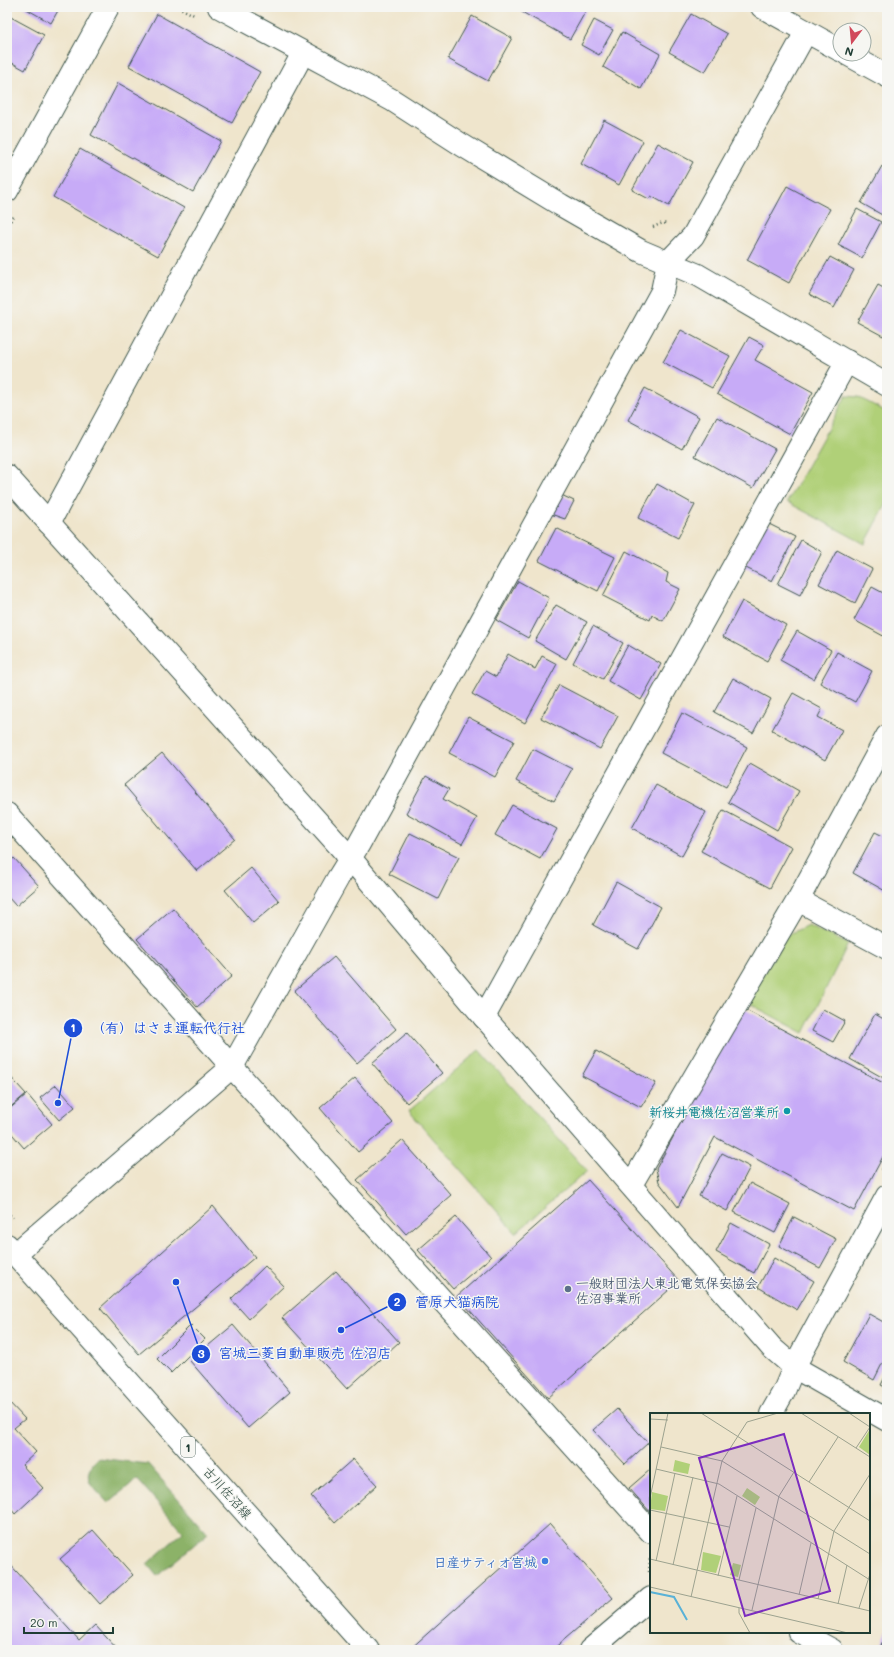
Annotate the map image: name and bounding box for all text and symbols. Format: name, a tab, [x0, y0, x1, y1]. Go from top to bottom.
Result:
north arrow	[832, 22, 872, 62]
text: N	[843, 44, 855, 60]
callout: （有）はさま運転代行社	[63, 1015, 253, 1041]
text: （有）はさま運転代行社	[91, 1018, 245, 1037]
text: 1	[70, 1019, 76, 1035]
place label: 新桜井電機佐沼営業所	[649, 1103, 779, 1120]
marker: 新桜井電機佐沼営業所	[782, 1106, 792, 1116]
place label: 一般財団法人東北電気保安協会 佐沼事業所	[576, 1274, 758, 1306]
marker: 一般財団法人東北電気保安協会 佐沼事業所	[563, 1284, 573, 1294]
callout: 菅原犬猫病院	[387, 1289, 507, 1315]
text: 菅原犬猫病院	[415, 1292, 499, 1311]
text: 2	[394, 1293, 401, 1309]
callout: 宮城三菱自動車販売 佐沼店	[191, 1341, 400, 1367]
text: 宮城三菱自動車販売 佐沼店	[218, 1343, 392, 1362]
text: 3	[197, 1345, 205, 1361]
inset map	[650, 1413, 870, 1633]
road number: 1	[181, 1437, 195, 1457]
street label: 古川佐沼線	[200, 1462, 257, 1523]
place label: 日産サティオ宮城	[434, 1553, 537, 1570]
marker: 日産サティオ宮城	[540, 1556, 550, 1566]
scale bar	[24, 1609, 113, 1635]
text: 20 m	[30, 1614, 58, 1630]

